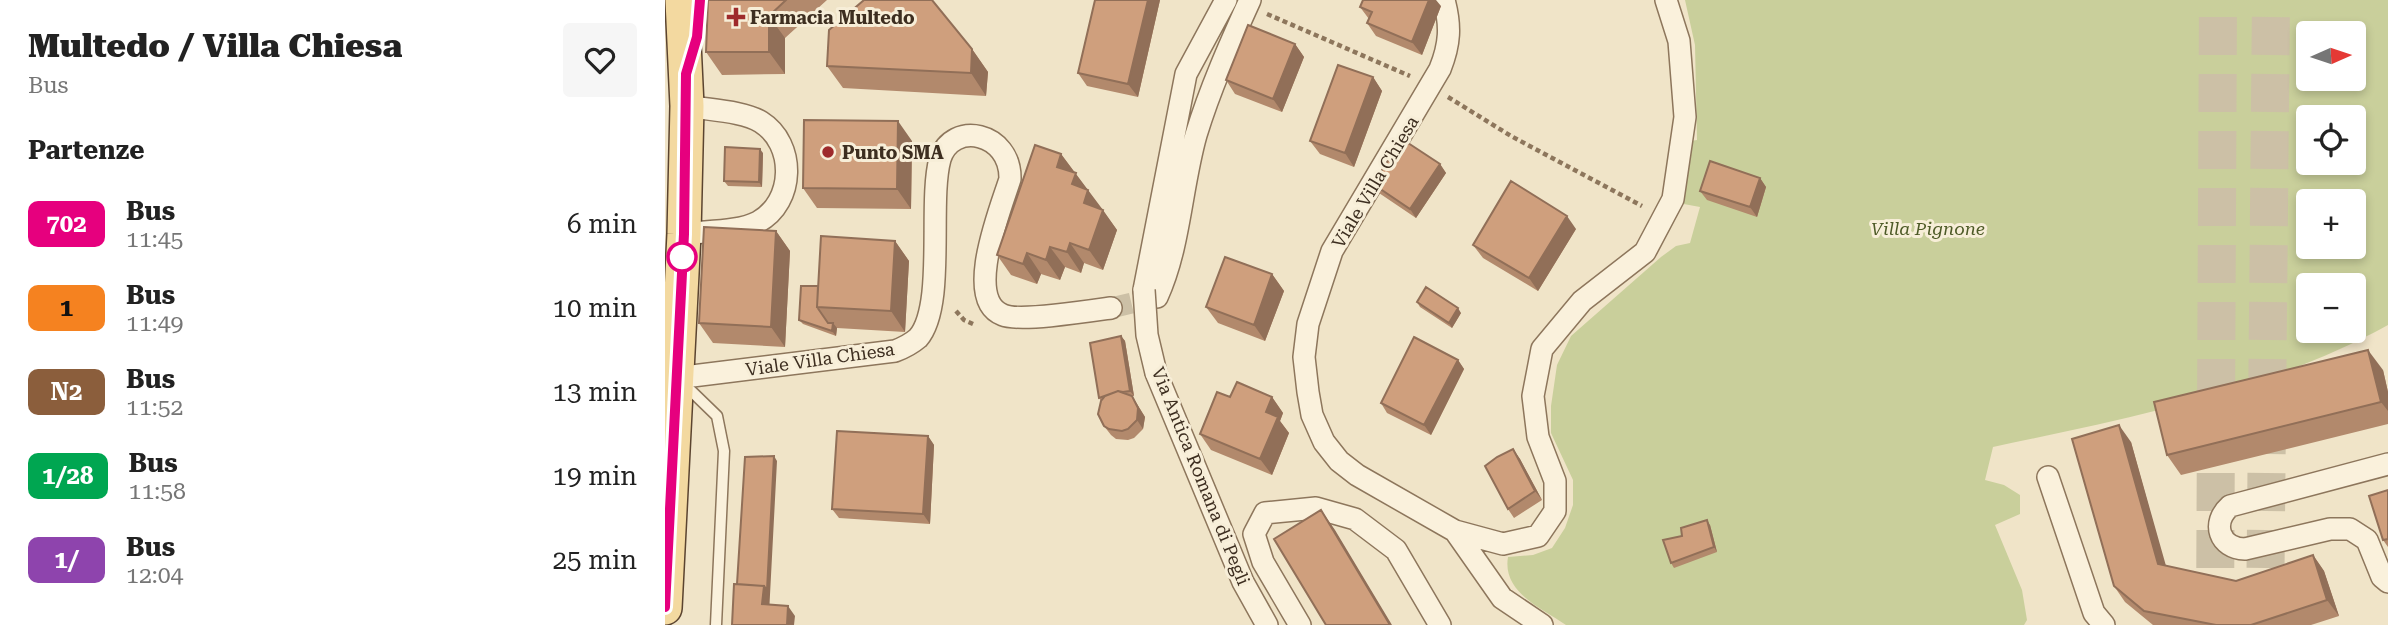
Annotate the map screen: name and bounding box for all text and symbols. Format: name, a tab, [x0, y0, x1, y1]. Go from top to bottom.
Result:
place label: Farmacia Multedo	[750, 7, 915, 28]
marker: Farmacia Multedo	[728, 9, 744, 25]
north arrow	[2296, 21, 2366, 91]
map controls	[2296, 21, 2366, 343]
button: heart	[563, 23, 637, 97]
text: Multedo / Villa Chiesa	[28, 26, 402, 65]
text: Bus	[28, 72, 68, 99]
button: locate	[2296, 105, 2366, 175]
street label: Viale Villa Chiesa	[1327, 112, 1423, 252]
text: Partenze	[28, 135, 144, 165]
place label: Punto SMA	[842, 142, 944, 163]
marker: Punto SMA	[820, 144, 836, 160]
button: +	[2296, 189, 2366, 259]
text: Bus	[126, 196, 175, 226]
text: 6 min	[567, 209, 637, 239]
text: 702	[46, 210, 87, 238]
park label: Villa Pignone	[1871, 218, 1985, 239]
text: 11:45	[126, 226, 183, 253]
unlabelled marker	[667, 242, 697, 272]
button: −	[2296, 273, 2366, 343]
text: Bus	[126, 280, 175, 310]
text: 10 min	[553, 293, 637, 323]
text: 1	[60, 294, 73, 322]
text: 11:49	[126, 310, 183, 337]
street label: Viale Villa Chiesa	[744, 338, 896, 380]
text: Bus	[126, 364, 175, 394]
street label: Via Antica Romana di Pegli	[1148, 364, 1255, 588]
text: 13 min	[553, 377, 637, 407]
text: N2	[51, 378, 82, 406]
text: 11:52	[126, 394, 183, 421]
text: Bus	[129, 448, 178, 478]
text: 19 min	[553, 461, 637, 491]
text: 1/28	[42, 462, 94, 490]
text: 11:58	[129, 478, 186, 505]
text: Bus	[126, 532, 175, 562]
text: 25 min	[553, 545, 637, 575]
text: 1/	[54, 546, 79, 574]
text: 12:04	[126, 562, 183, 589]

